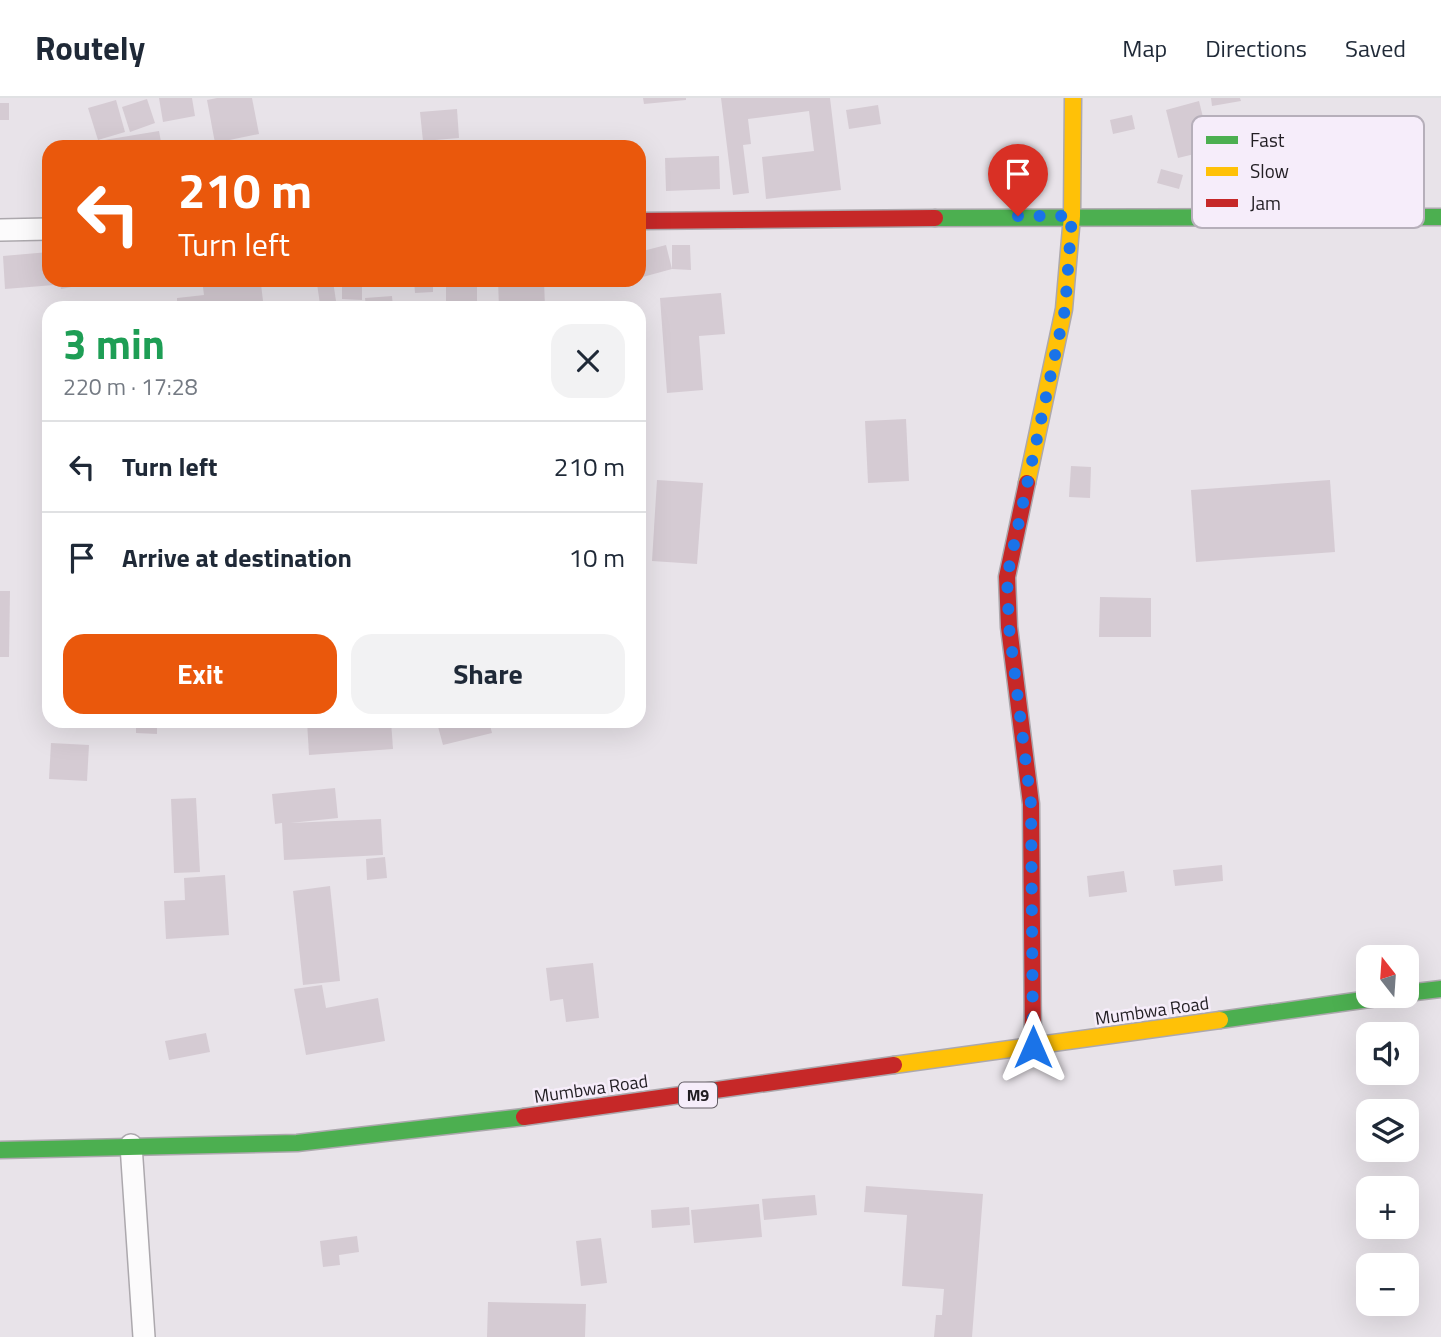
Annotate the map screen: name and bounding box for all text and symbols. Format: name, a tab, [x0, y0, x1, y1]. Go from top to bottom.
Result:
text: Routely	[35, 23, 145, 73]
text: Map	[1122, 30, 1167, 66]
text: Directions	[1205, 30, 1307, 66]
text: Saved	[1345, 30, 1406, 66]
legend	[1192, 116, 1424, 228]
text: Fast	[1250, 125, 1285, 154]
pin	[988, 144, 1048, 216]
text: 210 m	[178, 152, 312, 227]
icon: arrive	[999, 155, 1037, 193]
text: Slow	[1250, 156, 1289, 185]
icon: left	[63, 168, 154, 259]
text: Jam	[1250, 188, 1281, 217]
text: Turn left	[178, 220, 290, 268]
text: 3 min	[63, 311, 165, 375]
button: close	[551, 324, 625, 398]
text: 220 m · 17:28	[63, 369, 198, 404]
text: Turn left	[122, 447, 217, 486]
text: 210 m	[554, 447, 625, 486]
icon: left	[63, 448, 101, 486]
text: Arrive at destination	[122, 538, 352, 577]
text: 10 m	[568, 538, 625, 577]
icon: arrive	[63, 539, 101, 577]
button: Exit	[63, 634, 337, 714]
button: Share	[351, 634, 625, 714]
north arrow	[1356, 945, 1419, 1008]
map controls	[1356, 945, 1419, 1316]
street label: Mumbwa Road	[1093, 989, 1211, 1032]
position arrow	[996, 1010, 1070, 1084]
button: sound	[1356, 1022, 1419, 1085]
street label: Mumbwa Road	[532, 1067, 650, 1110]
road number: M9	[679, 1082, 717, 1107]
button: layers	[1356, 1099, 1419, 1162]
button: +	[1356, 1176, 1419, 1239]
button: −	[1356, 1253, 1419, 1316]

